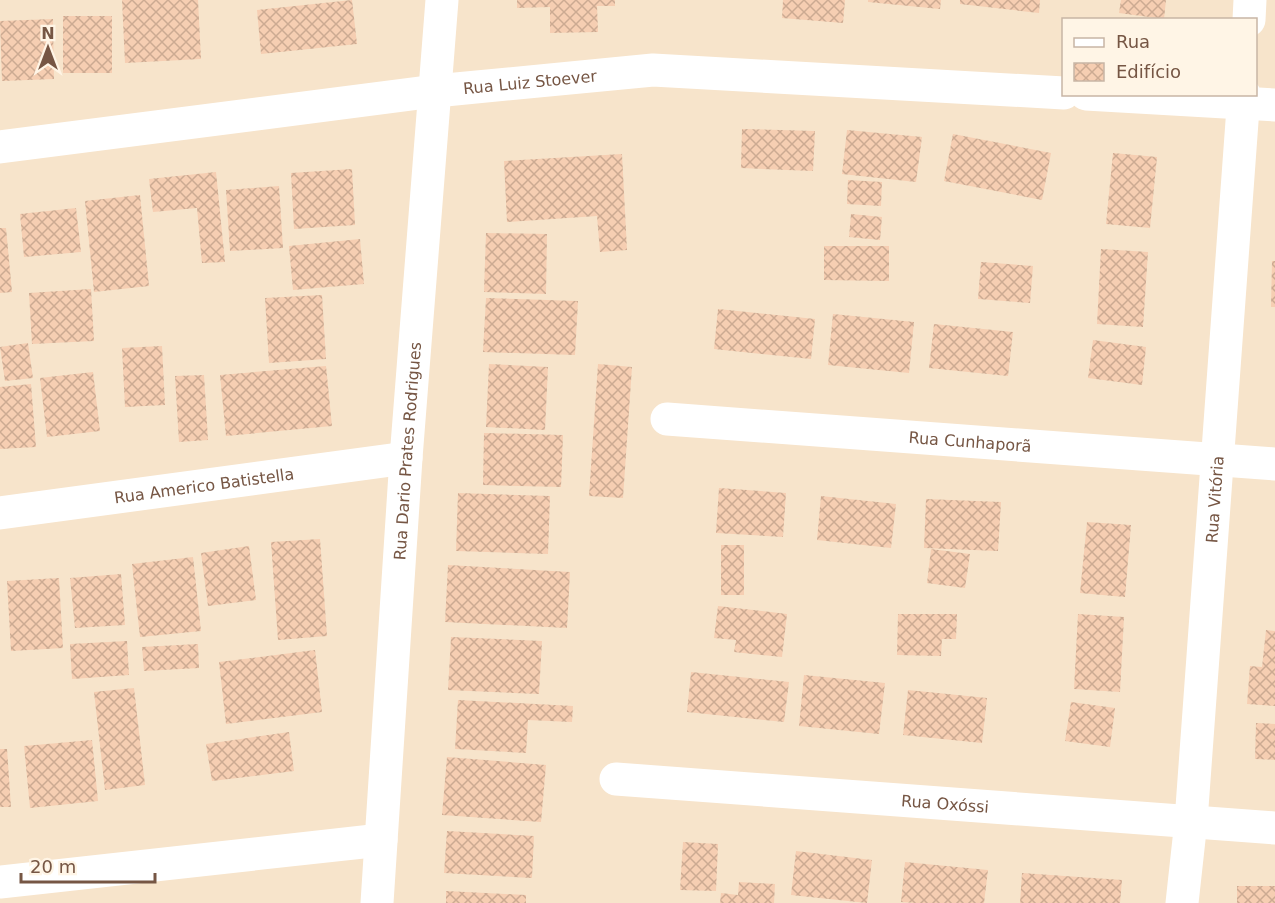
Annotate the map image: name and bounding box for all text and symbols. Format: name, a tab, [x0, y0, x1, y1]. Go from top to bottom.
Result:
north arrow	[18, 18, 78, 78]
legend	[1062, 18, 1257, 96]
text: N	[41, 24, 55, 43]
text: Rua	[1116, 31, 1150, 52]
text: Edifício	[1116, 61, 1181, 82]
street label: Rua Luiz Stoever	[462, 66, 598, 98]
street label: Rua Dario Prates Rodrigues	[390, 341, 425, 561]
street label: Rua Cunhaporã	[908, 427, 1032, 455]
street label: Rua Vitória	[1202, 455, 1227, 544]
street label: Rua Americo Batistella	[113, 464, 295, 507]
street label: Rua Oxóssi	[901, 791, 990, 816]
scale bar	[21, 846, 154, 884]
text: 20 m	[30, 856, 76, 877]

